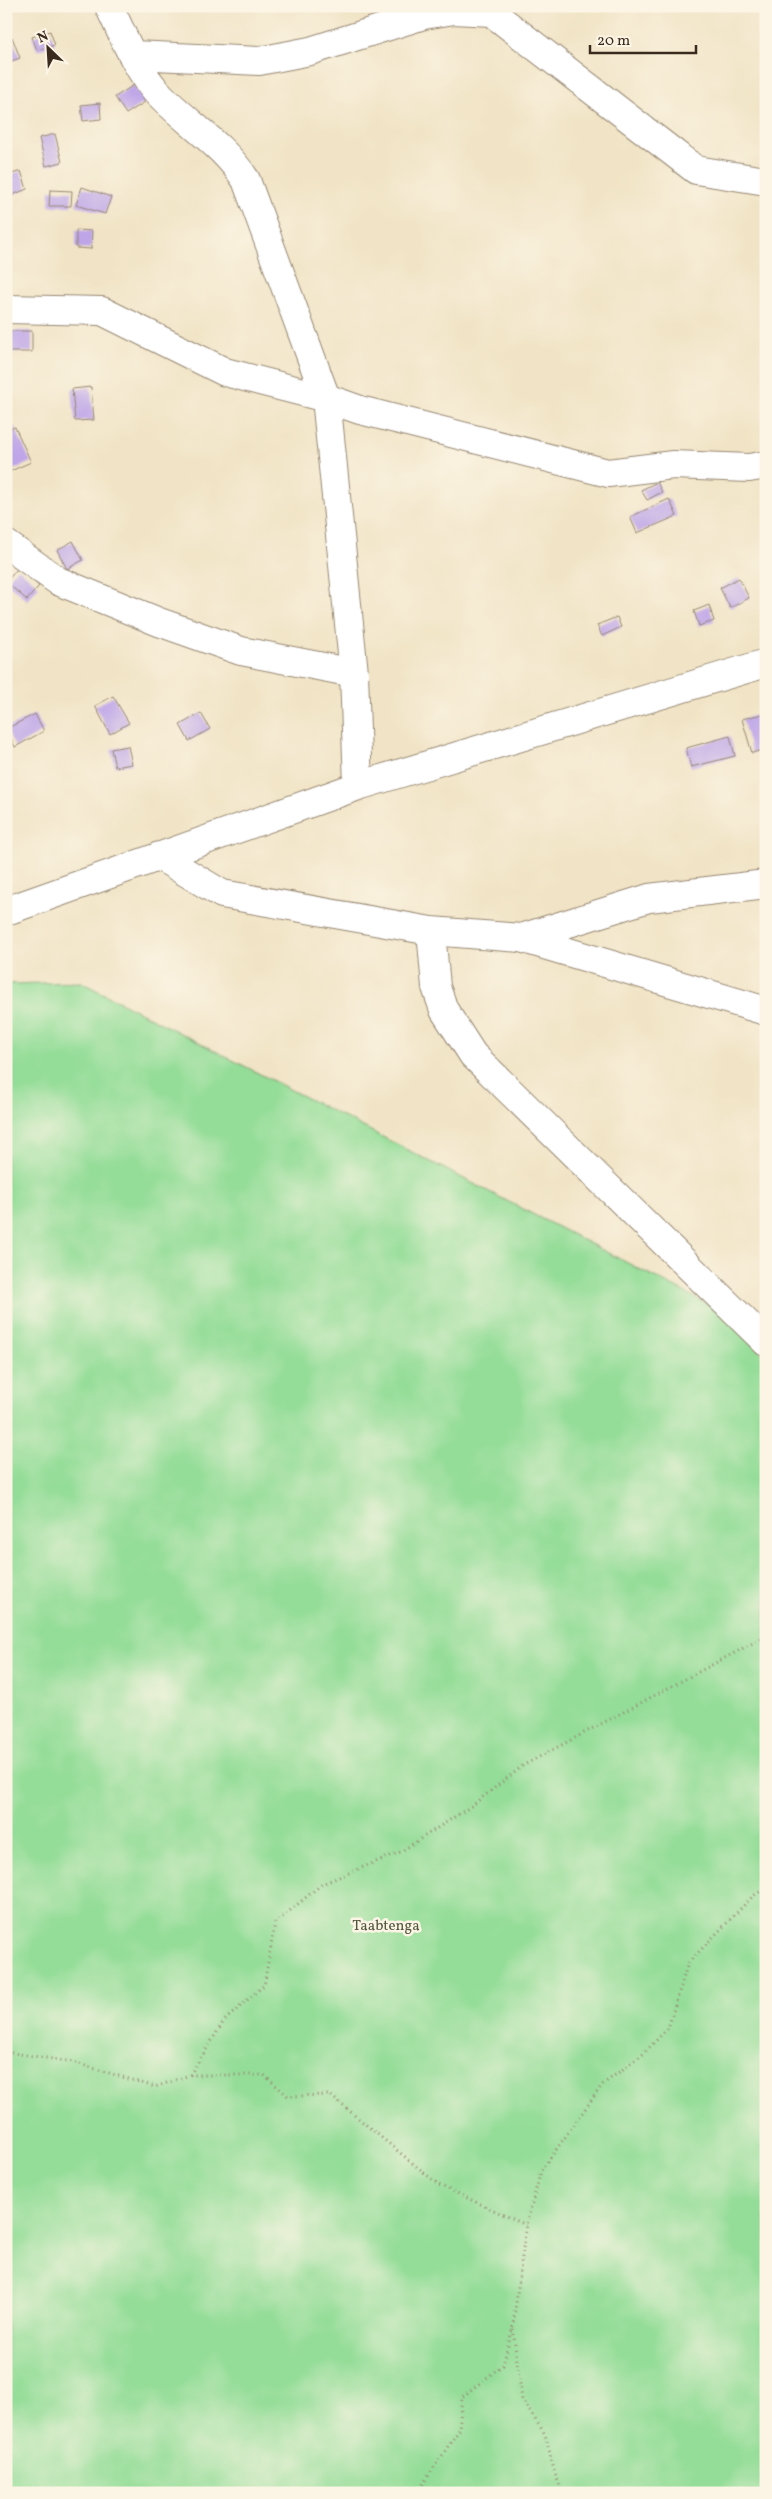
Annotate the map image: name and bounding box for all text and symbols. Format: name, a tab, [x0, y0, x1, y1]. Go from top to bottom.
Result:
north arrow	[22, 22, 72, 72]
scale bar	[590, 22, 696, 54]
text: N	[35, 27, 52, 48]
text: 20 m	[597, 31, 630, 52]
park label: Taabtenga	[352, 1916, 420, 1937]

